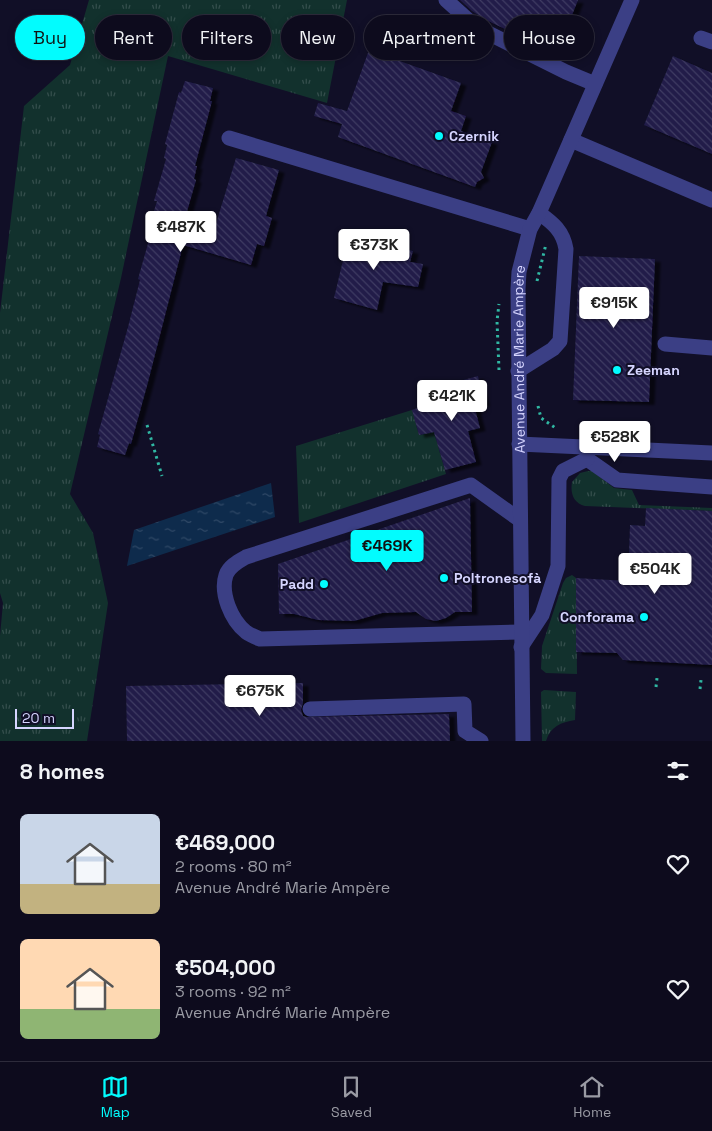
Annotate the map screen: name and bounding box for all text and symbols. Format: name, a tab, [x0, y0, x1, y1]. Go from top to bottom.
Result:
chip: Buy	[15, 15, 85, 60]
chip: Rent	[95, 15, 172, 60]
chip: Filters	[182, 15, 271, 60]
chip: New	[281, 15, 354, 60]
chip: Apartment	[364, 15, 494, 60]
chip: House	[504, 15, 594, 60]
place label: Czernik	[449, 127, 499, 145]
marker: Czernik	[433, 130, 445, 142]
pin: €487K	[146, 210, 216, 253]
text: €487K	[156, 216, 206, 237]
pin: €373K	[339, 228, 409, 271]
text: €373K	[349, 234, 399, 255]
street label: Avenue André Marie Ampère	[509, 263, 529, 453]
pin: €915K	[579, 286, 649, 329]
text: €915K	[590, 292, 638, 313]
place label: Zeeman	[627, 361, 680, 379]
marker: Zeeman	[611, 364, 623, 376]
pin: €421K	[417, 380, 487, 422]
text: €421K	[428, 385, 476, 406]
pin: €528K	[580, 420, 650, 463]
text: €528K	[590, 426, 640, 447]
pin: €469K	[352, 530, 422, 572]
text: €469K	[362, 535, 412, 556]
pin: €504K	[620, 552, 690, 595]
text: €504K	[629, 558, 681, 579]
place label: Poltronesofà	[454, 569, 541, 587]
marker: Poltronesofà	[438, 572, 450, 584]
place label: Padd	[280, 575, 314, 593]
marker: Padd	[318, 578, 330, 590]
place label: Conforama	[560, 608, 634, 626]
marker: Conforama	[638, 611, 650, 623]
pin: €675K	[225, 674, 295, 717]
text: €675K	[236, 680, 284, 701]
scale bar	[15, 706, 74, 729]
text: 20 m	[22, 709, 55, 727]
icon: filters	[664, 757, 692, 785]
text: 8 homes	[20, 758, 105, 785]
text: €469,000	[175, 829, 275, 856]
icon: home	[60, 834, 120, 894]
icon: heart	[664, 850, 692, 878]
text: 2 rooms · 80 m²	[175, 856, 292, 877]
text: Avenue André Marie Ampère	[175, 877, 390, 898]
text: €504,000	[175, 954, 276, 981]
icon: home	[60, 959, 120, 1019]
icon: heart	[664, 975, 692, 1003]
text: 3 rooms · 92 m²	[175, 981, 291, 1002]
text: Avenue André Marie Ampère	[175, 1002, 390, 1023]
tab: Map	[101, 1073, 130, 1121]
tab: Saved	[331, 1073, 372, 1121]
tab: Home	[573, 1073, 611, 1121]

